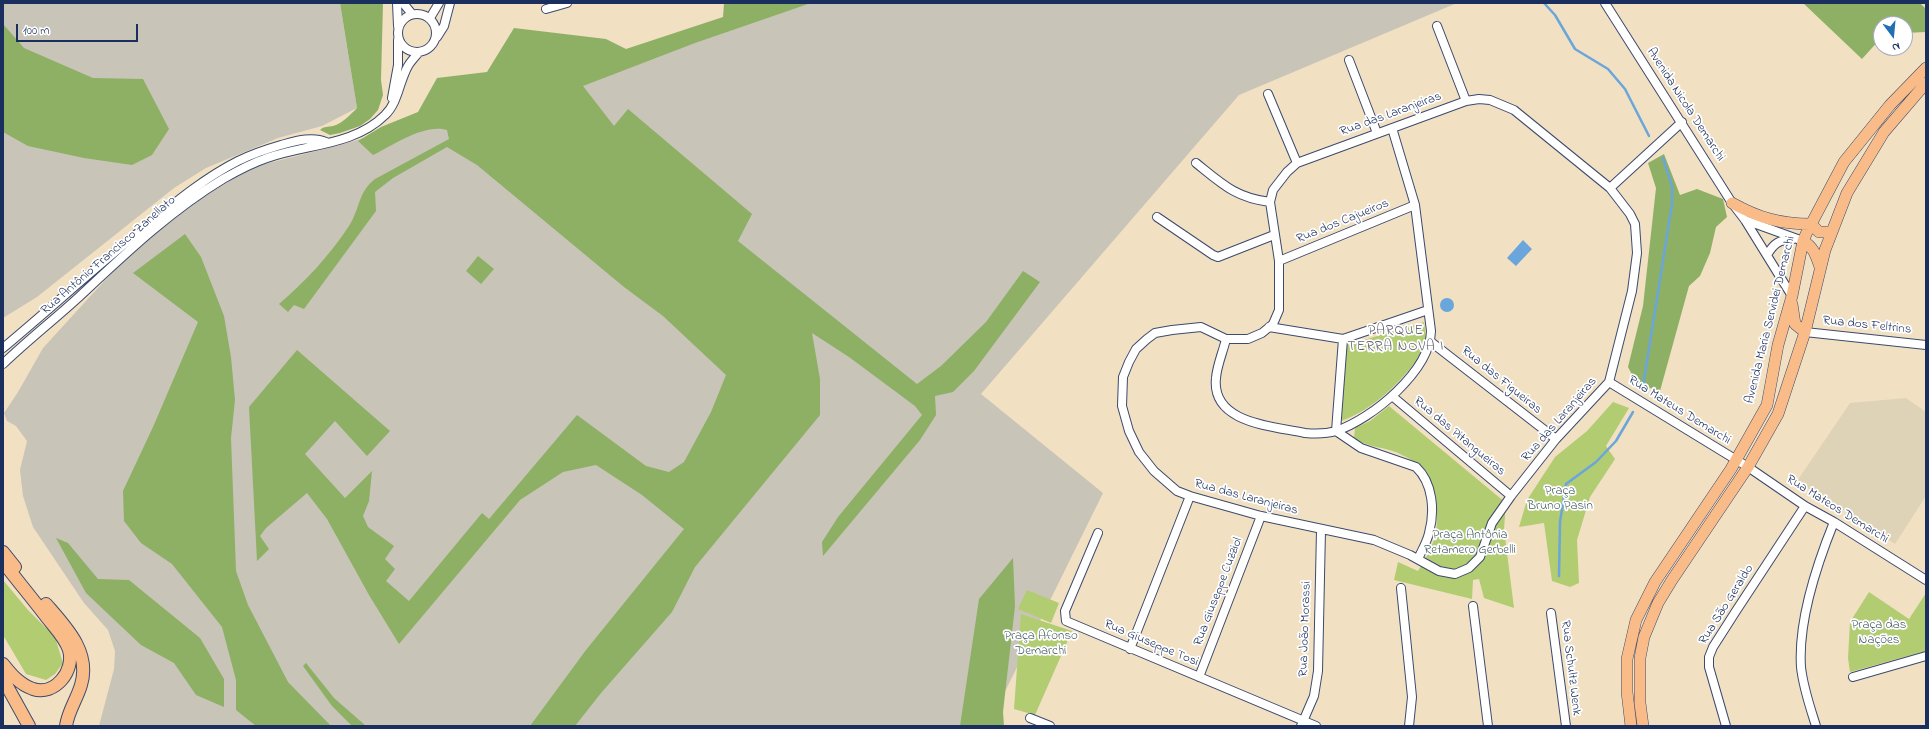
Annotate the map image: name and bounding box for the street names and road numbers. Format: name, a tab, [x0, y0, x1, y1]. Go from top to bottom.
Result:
street label: Avenida Nicola Demarchi	[1642, 45, 1728, 165]
street label: Rua das Laranjeiras	[1338, 89, 1444, 141]
street label: Rua Antônio Francisco Zanellato	[38, 193, 180, 319]
street label: Rua dos Cajueiros	[1294, 196, 1392, 248]
street label: Avenida Maria Servidei Demarchi	[1743, 235, 1799, 405]
street label: Rua dos Feltrins	[1822, 314, 1912, 338]
street label: Rua das Figueiras	[1458, 344, 1544, 418]
street label: Rua Mateus Demarchi	[1625, 373, 1733, 449]
street label: Rua das Laranjeiras	[1519, 375, 1601, 465]
street label: Rua das Pitangueiras	[1410, 394, 1508, 480]
street label: Rua Mateos Demarchi	[1783, 472, 1891, 548]
street label: Rua das Laranjeiras	[1192, 477, 1300, 519]
street label: Rua Giuseppe Cuzziol	[1191, 536, 1247, 648]
street label: Rua São Geraldo	[1696, 562, 1758, 648]
street label: Rua João Morassi	[1297, 581, 1315, 677]
street label: Rua Giuseppe Tosi	[1101, 617, 1201, 671]
street label: Rua Schultz Wenk	[1556, 620, 1584, 716]

